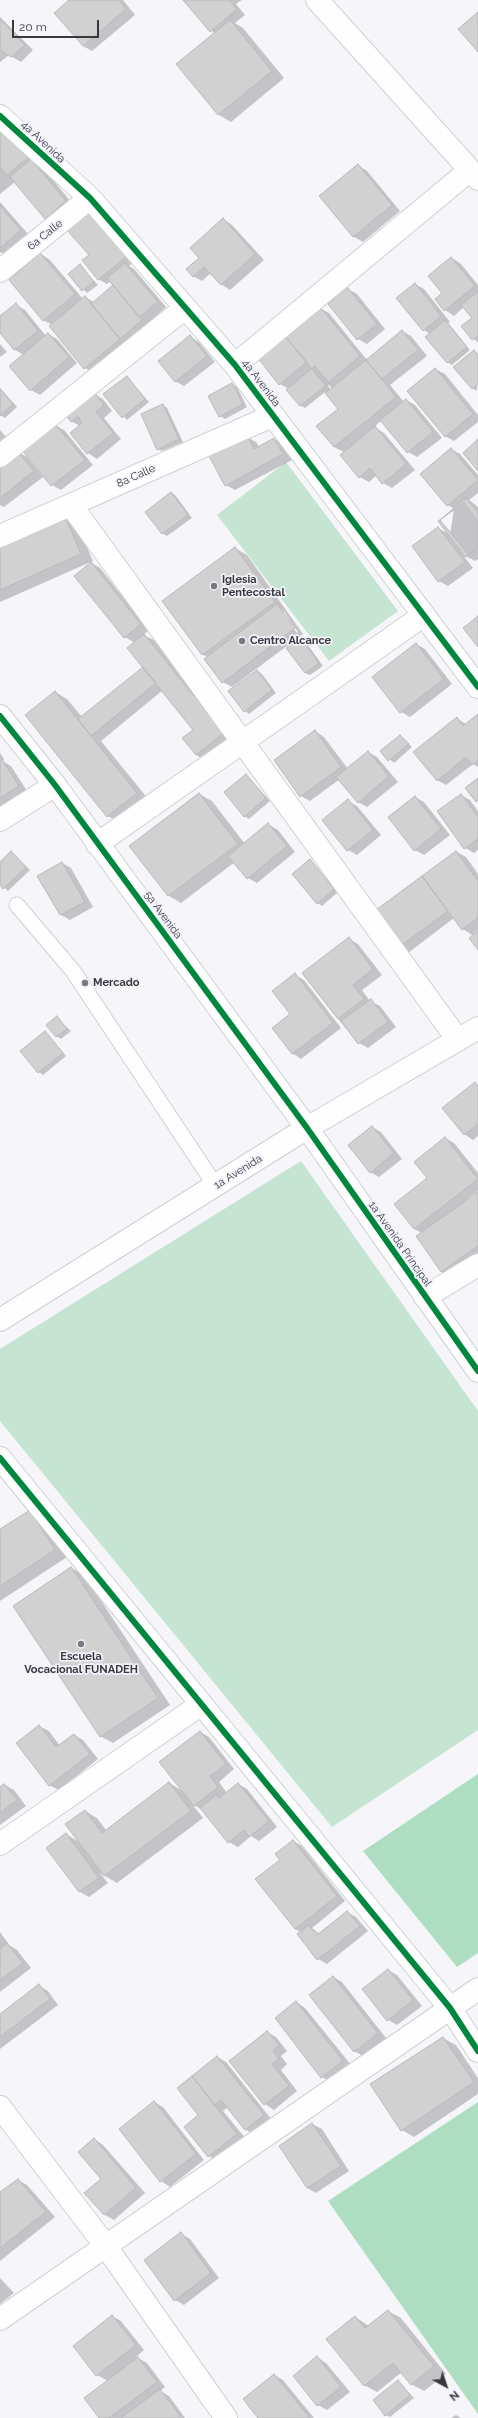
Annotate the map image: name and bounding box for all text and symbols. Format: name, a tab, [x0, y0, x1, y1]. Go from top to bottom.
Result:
scale bar	[14, 12, 101, 38]
text: 20 m	[19, 20, 47, 34]
street label: 4a Avenida	[18, 118, 68, 166]
street label: 6a Calle	[25, 217, 65, 253]
street label: 4a Avenida	[239, 357, 283, 409]
street label: 8a Calle	[114, 462, 158, 490]
place label: Iglesia Pentecostal	[222, 573, 285, 599]
marker: Iglesia Pentecostal	[209, 581, 219, 591]
place label: Centro Alcance	[250, 634, 331, 648]
marker: Centro Alcance	[237, 636, 247, 646]
street label: 5a Avenida	[141, 889, 185, 941]
place label: Mercado	[93, 976, 139, 990]
marker: Mercado	[80, 978, 90, 988]
street label: 1a Avenida	[211, 1152, 265, 1192]
street label: 1a Avenida Principal	[366, 1199, 434, 1289]
marker: Escuela Vocacional FUNADEH	[76, 1639, 86, 1649]
place label: Escuela Vocacional FUNADEH	[24, 1650, 138, 1676]
north arrow	[426, 2366, 466, 2406]
text: N	[447, 2388, 461, 2403]

